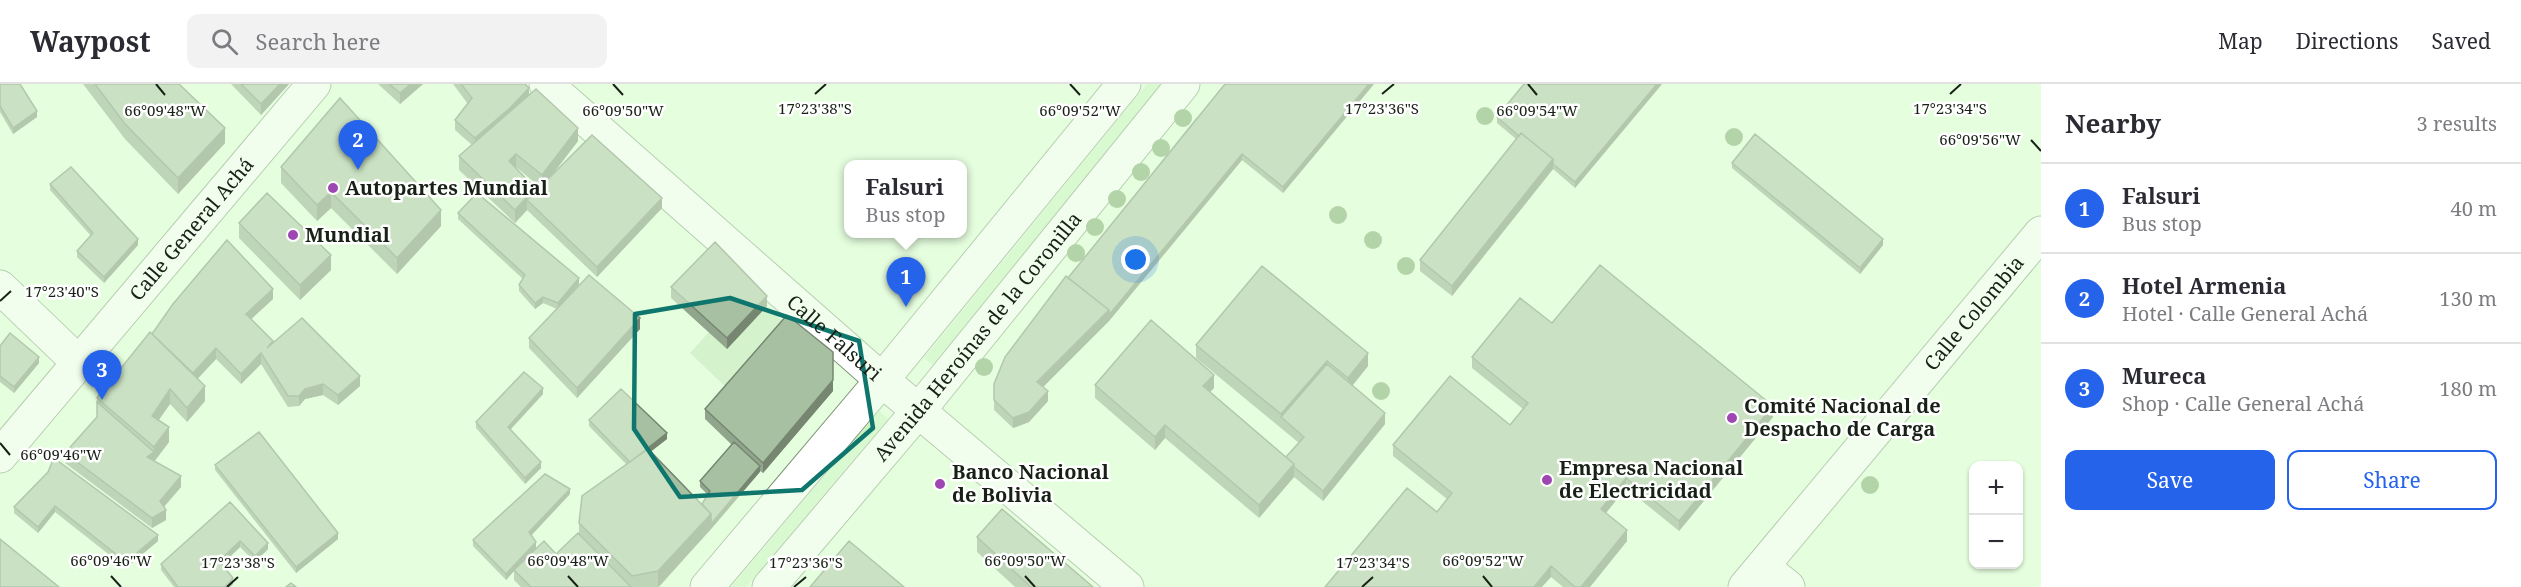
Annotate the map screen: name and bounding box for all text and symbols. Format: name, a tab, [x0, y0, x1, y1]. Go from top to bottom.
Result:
search box	[187, 14, 607, 68]
text: Waypost	[30, 22, 151, 60]
icon: search	[208, 25, 241, 58]
text: Search here	[256, 26, 380, 56]
text: Map	[2218, 27, 2263, 55]
text: Directions	[2296, 27, 2398, 55]
text: Saved	[2431, 27, 2491, 55]
text: 17°23'38"S	[778, 98, 852, 118]
text: 17°23'36"S	[1345, 98, 1419, 118]
text: 17°23'34"S	[1913, 98, 1987, 118]
text: 66°09'48"W	[124, 100, 206, 120]
text: 66°09'50"W	[582, 100, 664, 120]
text: 66°09'52"W	[1039, 100, 1121, 120]
text: 66°09'54"W	[1496, 100, 1578, 120]
text: Nearby	[2065, 105, 2161, 141]
text: 3 results	[2417, 110, 2497, 137]
pin: 2	[338, 120, 378, 170]
text: 66°09'56"W	[1939, 129, 2021, 149]
street label: Calle General Achá	[123, 151, 259, 306]
popup	[844, 160, 967, 238]
text: Falsuri	[866, 171, 944, 201]
place label: Autopartes Mundial	[345, 174, 548, 201]
text: Falsuri	[2122, 180, 2200, 210]
marker: Autopartes Mundial	[326, 181, 340, 195]
text: 1	[2079, 195, 2090, 222]
text: 40 m	[2451, 195, 2497, 222]
text: Bus stop	[866, 201, 945, 228]
street label: Avenida Heroínas de la Coronilla	[867, 206, 1087, 467]
text: Bus stop	[2122, 210, 2202, 237]
place label: Mundial	[305, 221, 390, 248]
marker: Mundial	[286, 228, 300, 242]
your location	[1121, 245, 1150, 274]
street label: Calle Colombia	[1918, 250, 2030, 376]
pin: 1	[886, 258, 926, 307]
text: Hotel Armenia	[2122, 270, 2286, 300]
text: 17°23'40"S	[25, 281, 99, 301]
text: 2	[2079, 285, 2090, 312]
text: 130 m	[2439, 285, 2497, 312]
street label: Calle Falsuri	[781, 288, 888, 387]
text: Hotel · Calle General Achá	[2122, 300, 2368, 327]
pin: 3	[82, 350, 122, 400]
text: Mureca	[2122, 360, 2207, 390]
text: 3	[2079, 375, 2090, 402]
text: 180 m	[2439, 375, 2497, 402]
text: Shop · Calle General Achá	[2122, 390, 2364, 417]
place label: Comité Nacional de Despacho de Carga	[1744, 392, 1941, 442]
marker: Comité Nacional de Despacho de Carga	[1725, 411, 1739, 425]
text: 66°09'46"W	[20, 444, 102, 464]
button: Save	[2065, 450, 2275, 510]
button: Share	[2287, 450, 2497, 510]
place label: Empresa Nacional de Electricidad	[1559, 454, 1743, 504]
place label: Banco Nacional de Bolivia	[952, 458, 1109, 508]
map controls	[1969, 461, 2023, 569]
button: +	[1969, 461, 2023, 515]
marker: Empresa Nacional de Electricidad	[1540, 473, 1554, 487]
marker: Banco Nacional de Bolivia	[933, 477, 947, 491]
button: −	[1969, 515, 2023, 569]
text: 66°09'46"W	[70, 550, 152, 570]
text: 66°09'48"W	[527, 550, 609, 570]
text: 66°09'50"W	[984, 550, 1066, 570]
text: 66°09'52"W	[1442, 550, 1524, 570]
text: 17°23'38"S	[201, 552, 275, 572]
text: 17°23'36"S	[769, 552, 843, 572]
text: 17°23'34"S	[1336, 552, 1410, 572]

